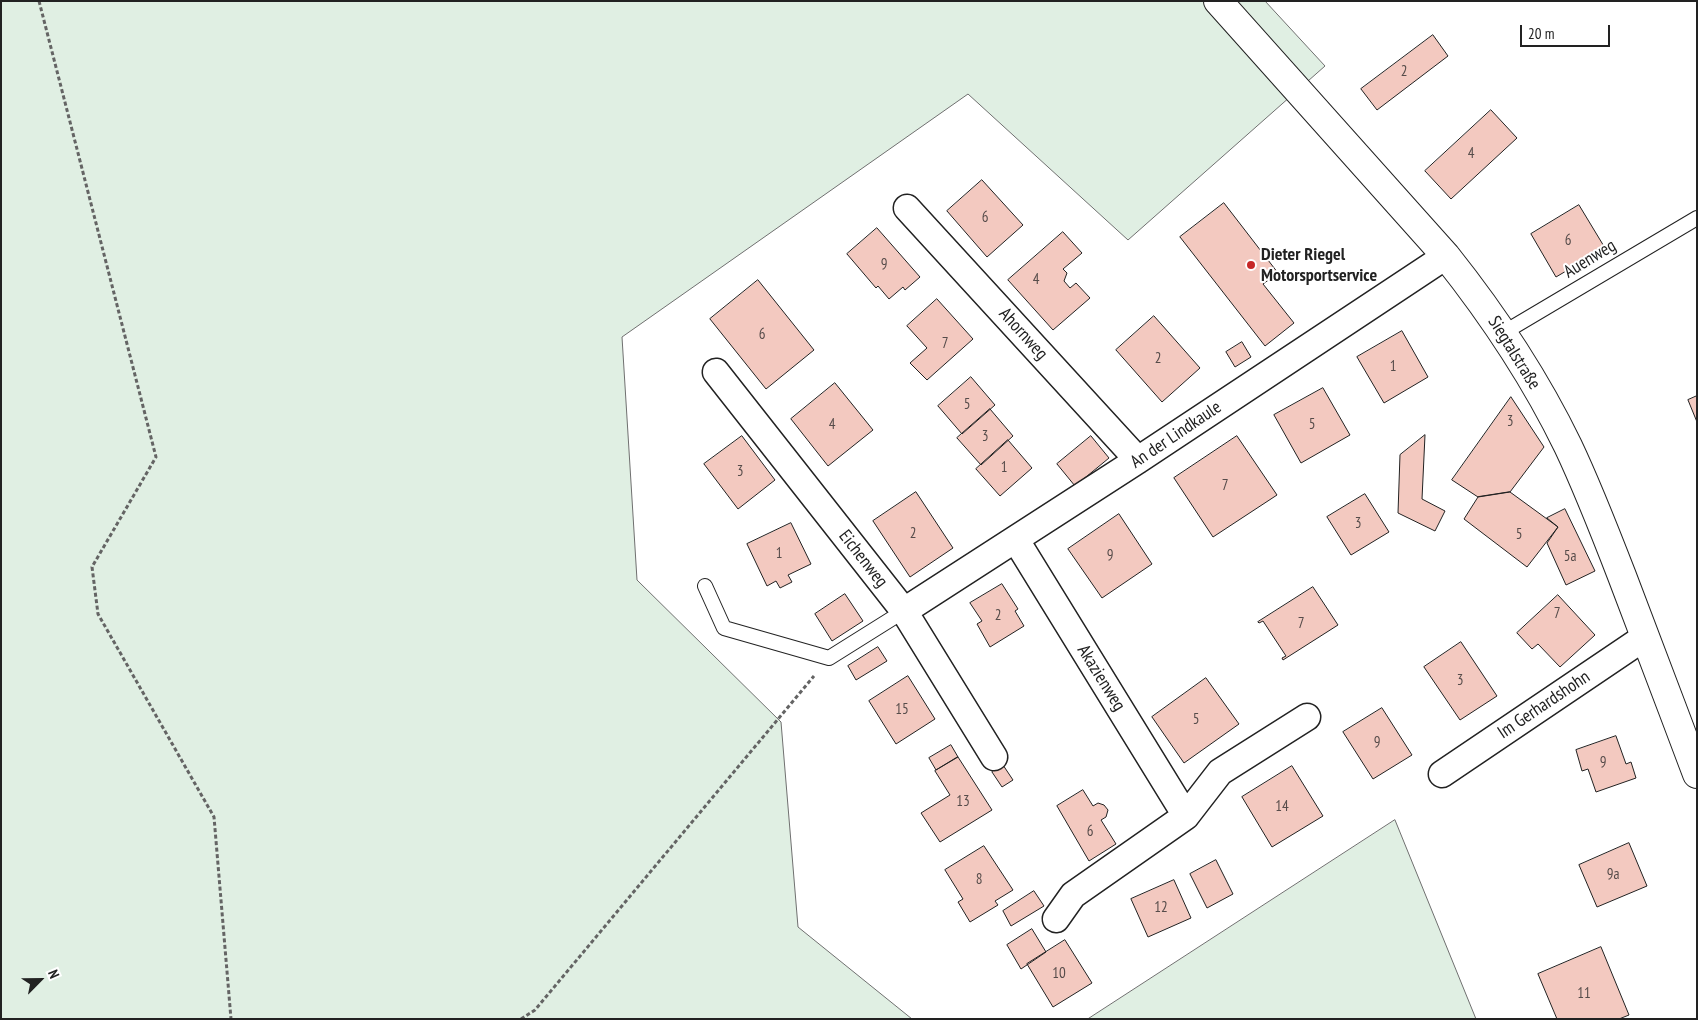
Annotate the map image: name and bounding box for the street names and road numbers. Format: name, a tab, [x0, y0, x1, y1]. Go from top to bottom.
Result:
street label: Auenweg	[1560, 235, 1620, 283]
street label: Ahornweg	[994, 304, 1052, 364]
street label: Siegtalstraße	[1483, 312, 1545, 394]
street label: An der Lindkaule	[1126, 397, 1226, 473]
street label: Eichenweg	[834, 526, 892, 592]
street label: Akazienweg	[1072, 641, 1130, 715]
street label: Im Gerhardshohn	[1494, 666, 1594, 744]

